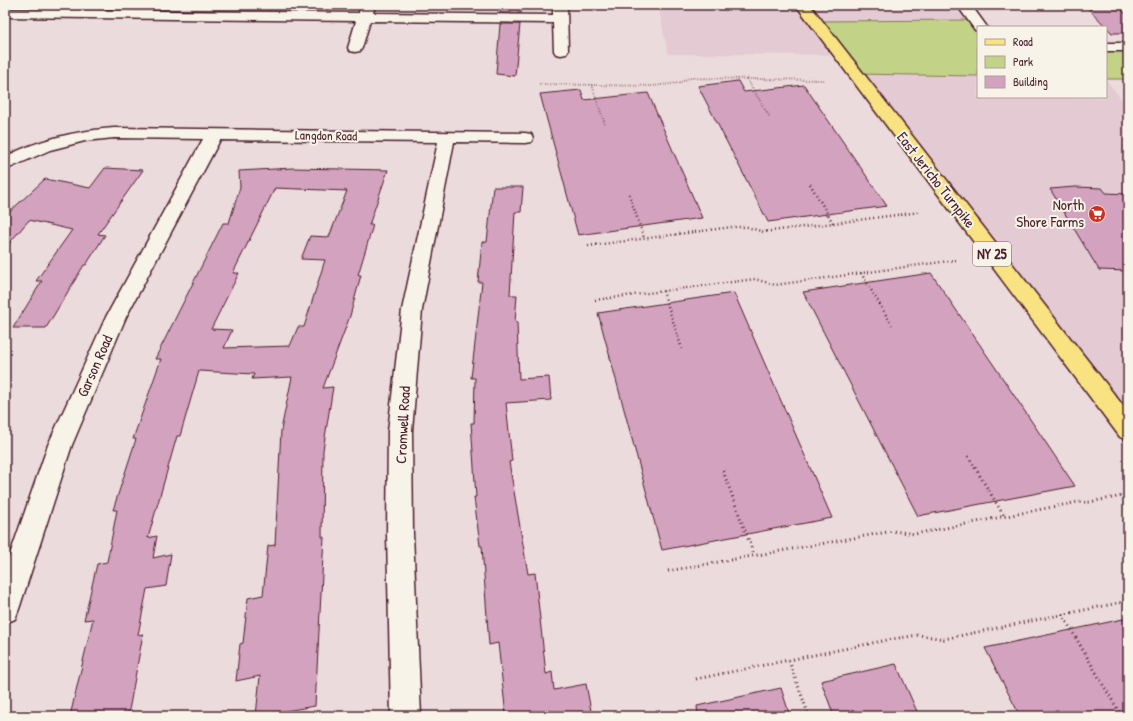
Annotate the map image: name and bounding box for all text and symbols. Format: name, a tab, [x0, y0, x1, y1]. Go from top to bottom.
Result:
legend	[977, 26, 1107, 98]
text: Road	[1013, 33, 1033, 50]
text: Park	[1013, 53, 1033, 70]
text: Building	[1013, 73, 1048, 90]
street label: Langdon Road	[295, 125, 357, 145]
street label: East Jericho Turnpike	[892, 127, 981, 232]
place label: North Shore Farms	[1016, 194, 1084, 232]
supermarket icon: North Shore Farms	[1087, 204, 1107, 224]
road number: NY 25	[973, 242, 1011, 266]
street label: Garson Road	[72, 331, 118, 400]
street label: Cromwell Road	[390, 386, 415, 464]

